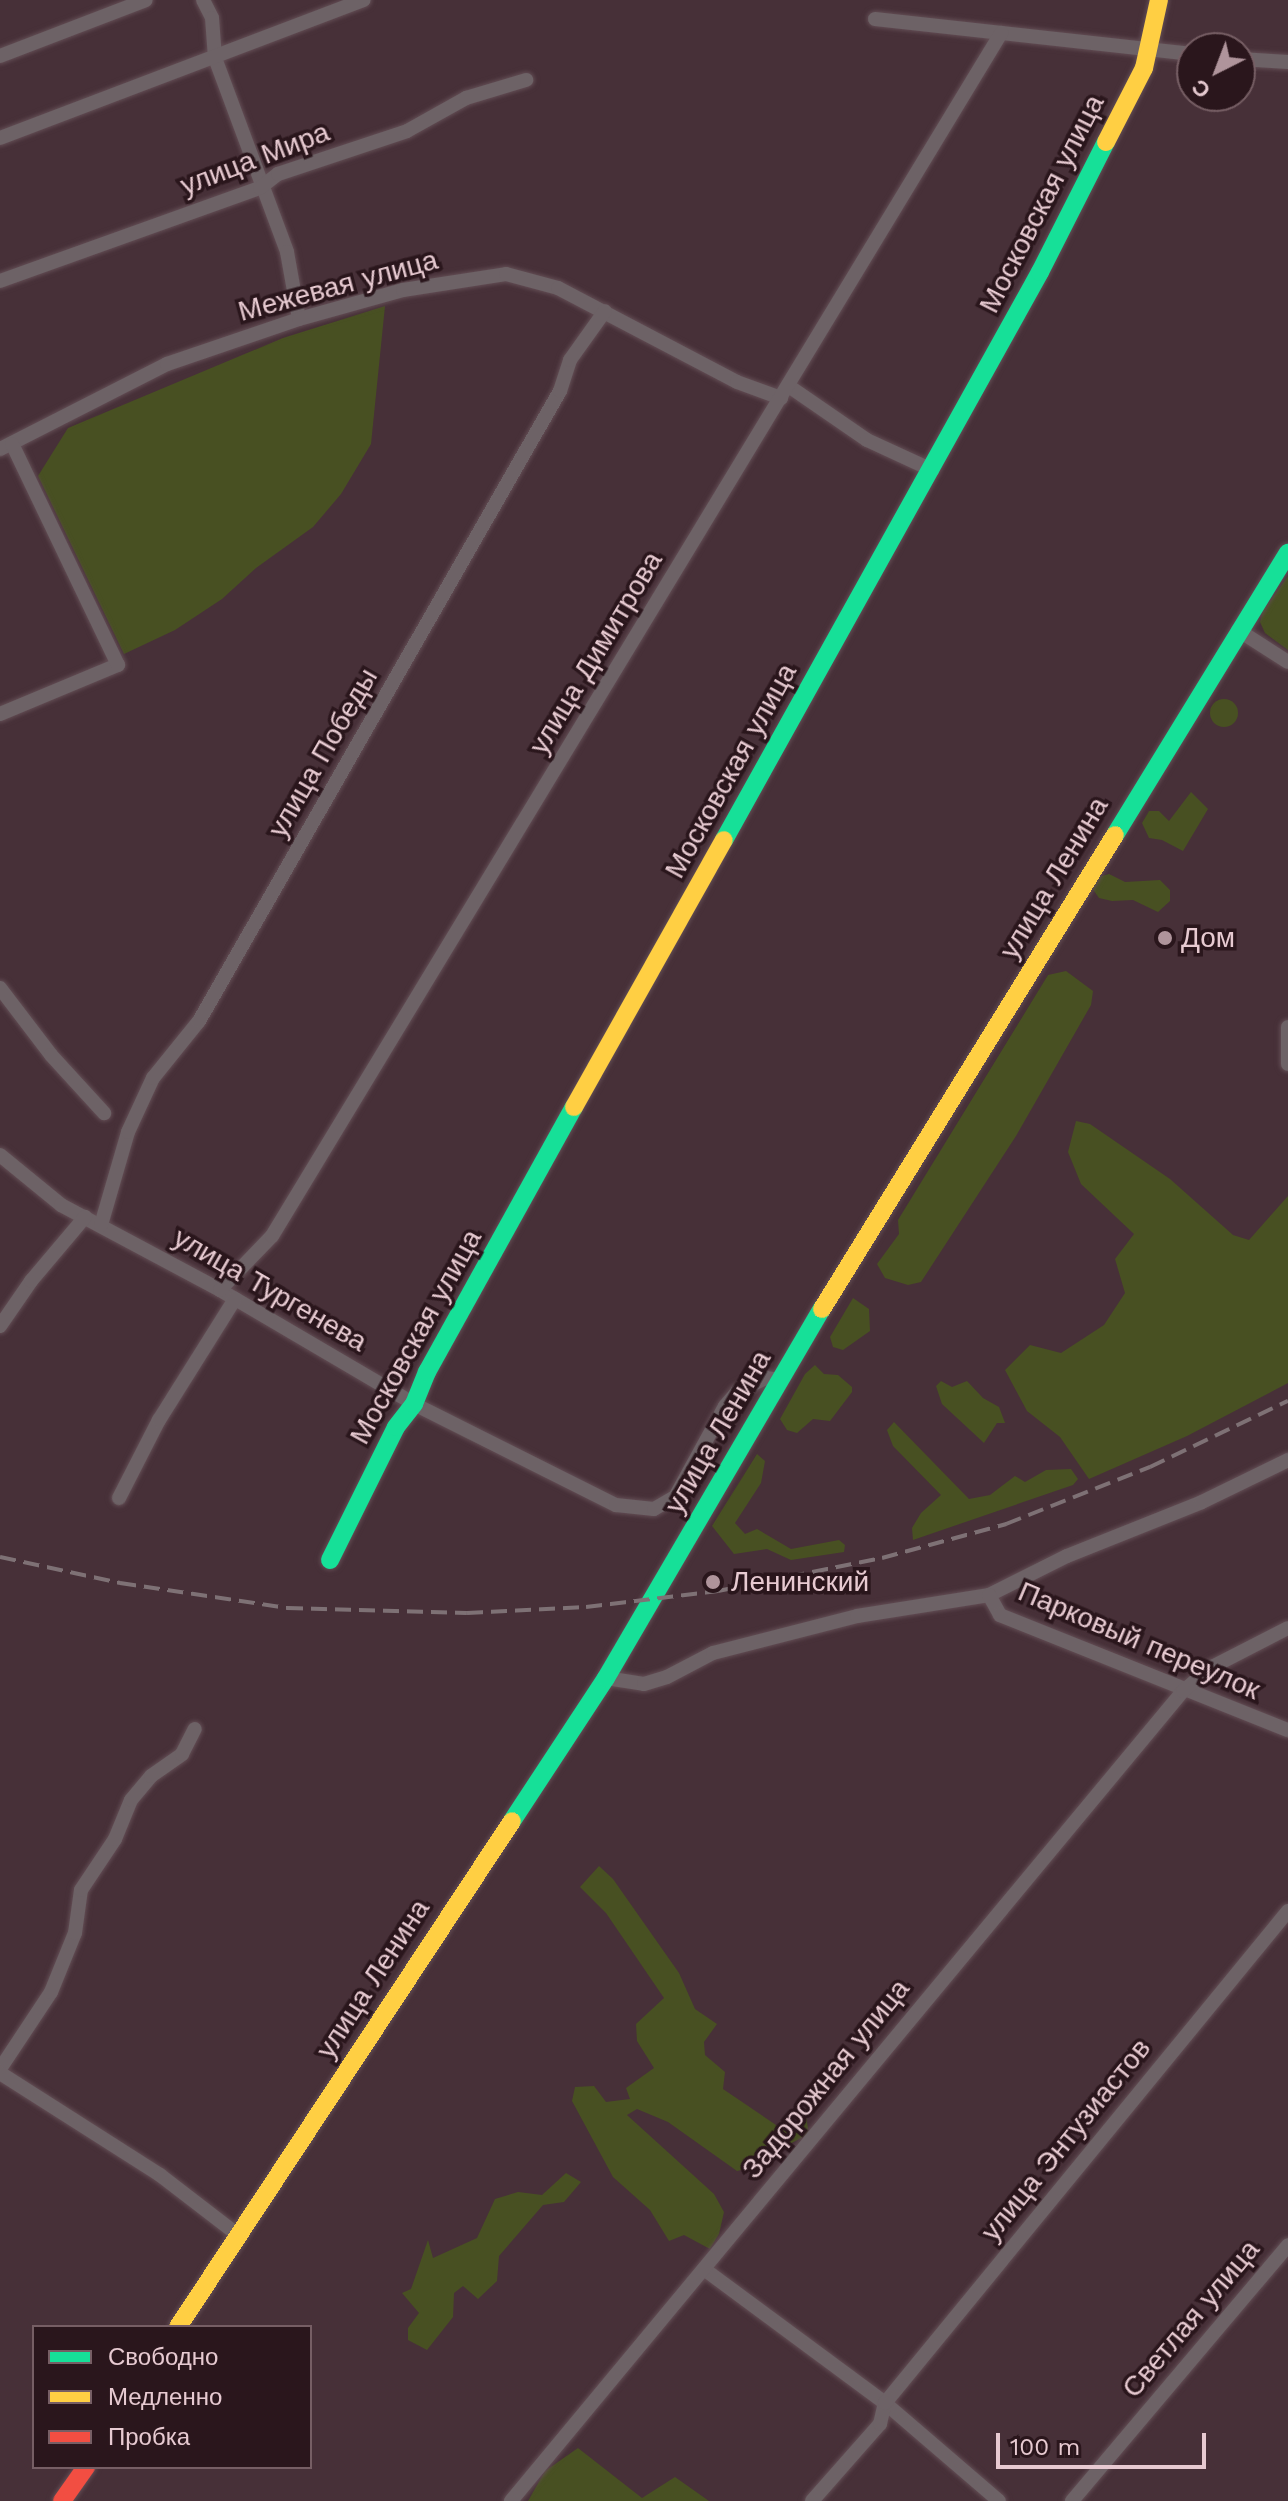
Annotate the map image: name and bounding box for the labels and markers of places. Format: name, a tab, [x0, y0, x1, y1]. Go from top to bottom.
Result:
place label: Дом	[1181, 921, 1235, 955]
marker: Дом	[1156, 929, 1174, 947]
place label: Ленинский	[731, 1565, 869, 1599]
marker: Ленинский	[702, 1571, 724, 1593]

